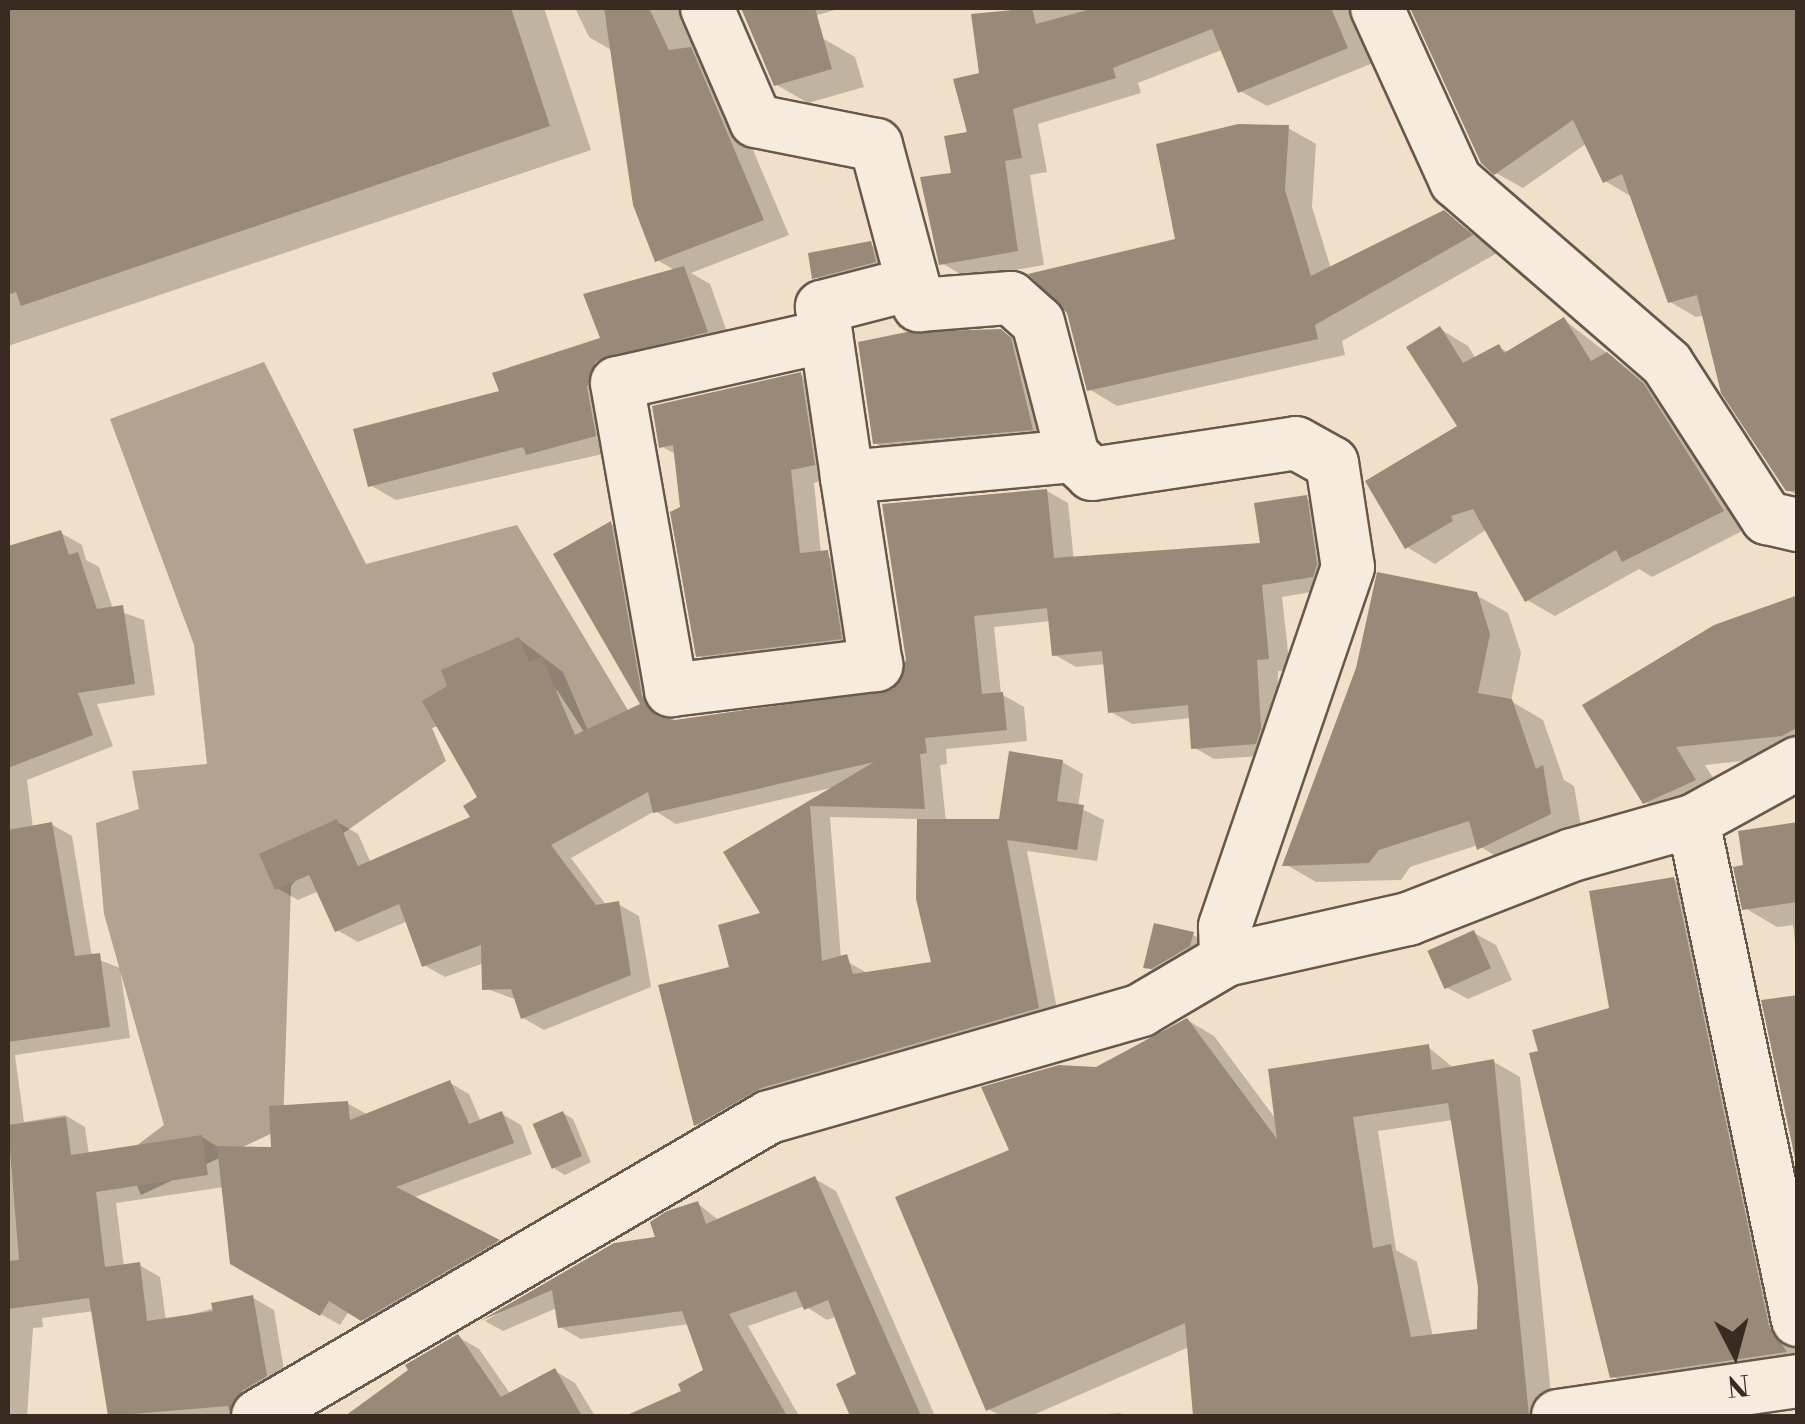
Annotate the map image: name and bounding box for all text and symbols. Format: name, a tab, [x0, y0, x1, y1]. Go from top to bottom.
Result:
north arrow	[1685, 1304, 1785, 1404]
text: N	[1725, 1366, 1751, 1403]

